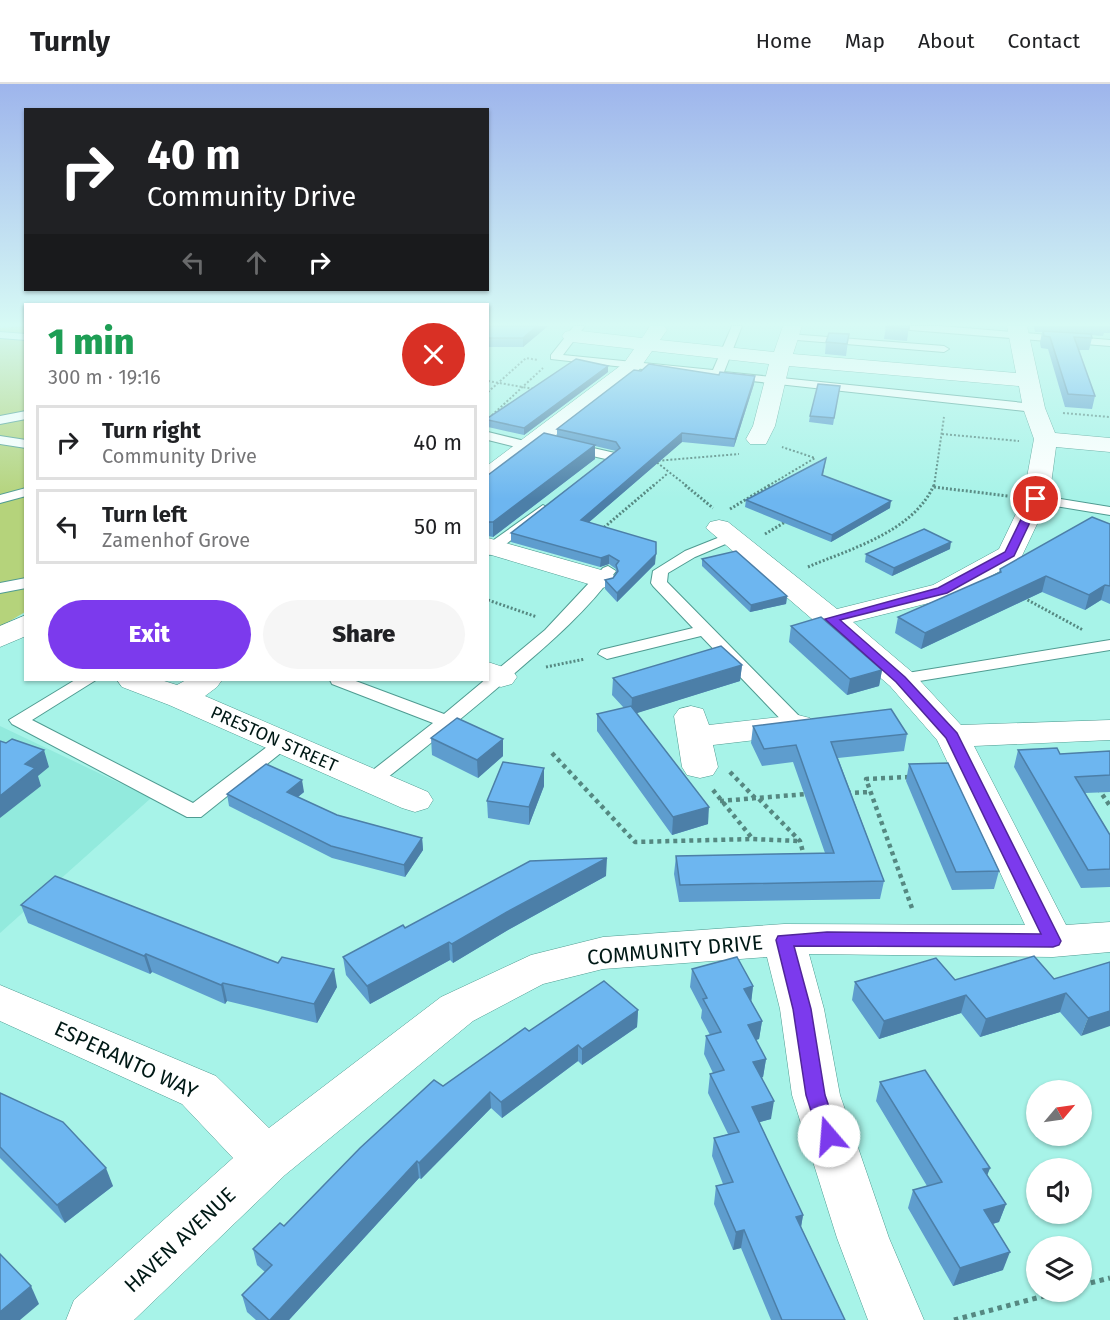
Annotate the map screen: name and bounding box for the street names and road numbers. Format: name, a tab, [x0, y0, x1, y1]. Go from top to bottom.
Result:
street label: PRESTON STREET	[207, 701, 341, 777]
street label: COMMUNITY DRIVE	[586, 929, 764, 971]
street label: ESPERANTO WAY	[50, 1015, 202, 1105]
street label: HAVEN AVENUE	[119, 1182, 241, 1298]

